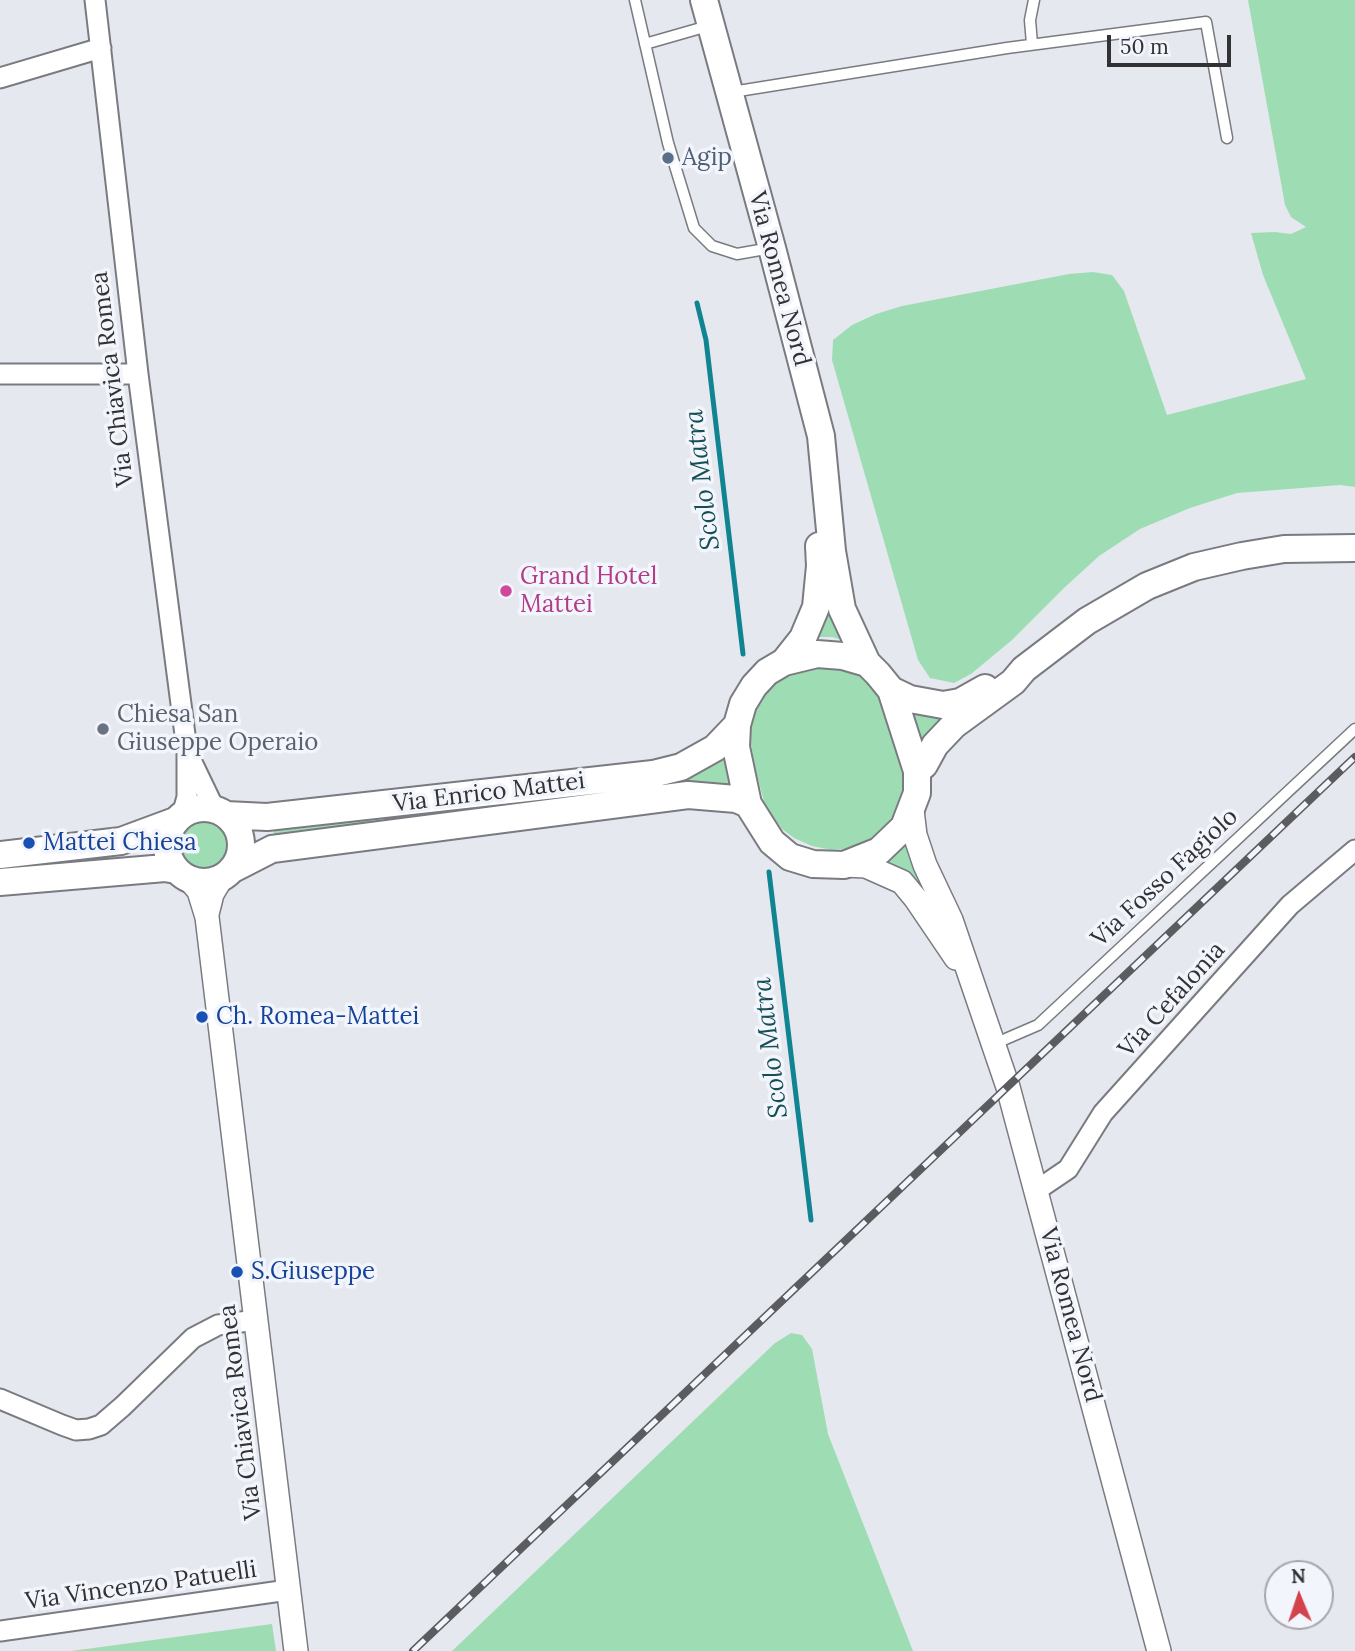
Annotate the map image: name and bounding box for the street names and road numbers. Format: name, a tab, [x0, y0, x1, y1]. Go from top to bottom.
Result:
street label: Via Romea Nord	[742, 189, 816, 369]
street label: Via Chiavica Romea	[85, 270, 141, 488]
street label: Via Enrico Mattei	[391, 767, 587, 819]
street label: Via Fosso Fagiolo	[1086, 803, 1244, 953]
street label: Via Cefalonia	[1113, 936, 1231, 1064]
street label: Via Romea Nord	[1033, 1225, 1107, 1405]
street label: Via Chiavica Romea	[213, 1303, 269, 1521]
street label: Via Vincenzo Patuelli	[24, 1556, 258, 1616]

